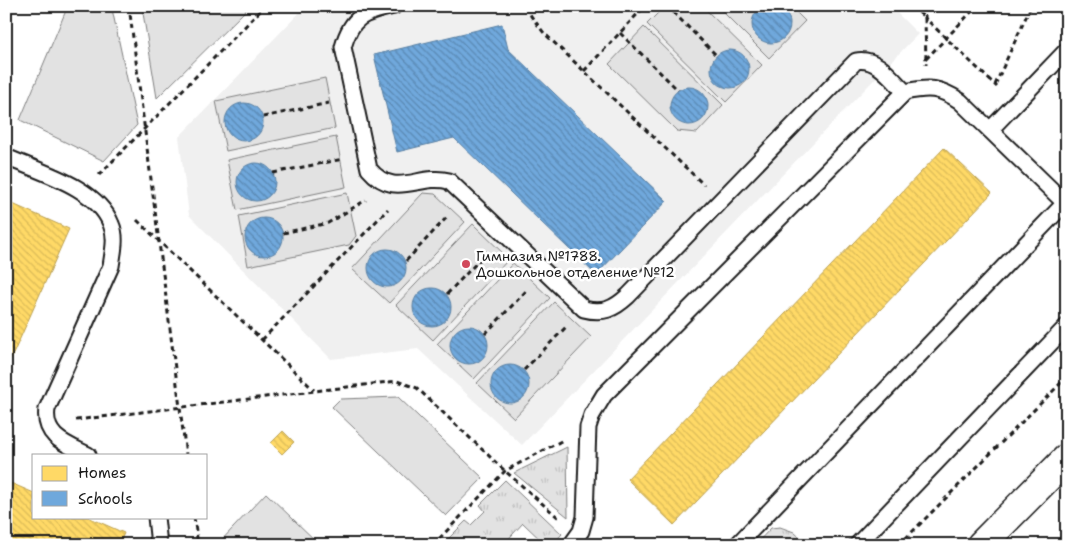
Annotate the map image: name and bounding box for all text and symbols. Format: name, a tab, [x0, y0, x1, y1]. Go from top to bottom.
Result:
place label: Гимназия №1788. Дошкольное отделение №12	[476, 247, 675, 281]
marker: Гимназия №1788. Дошкольное отделение №12	[460, 258, 472, 270]
legend	[32, 454, 208, 518]
text: Homes	[78, 463, 126, 483]
text: Schools	[78, 489, 133, 509]

